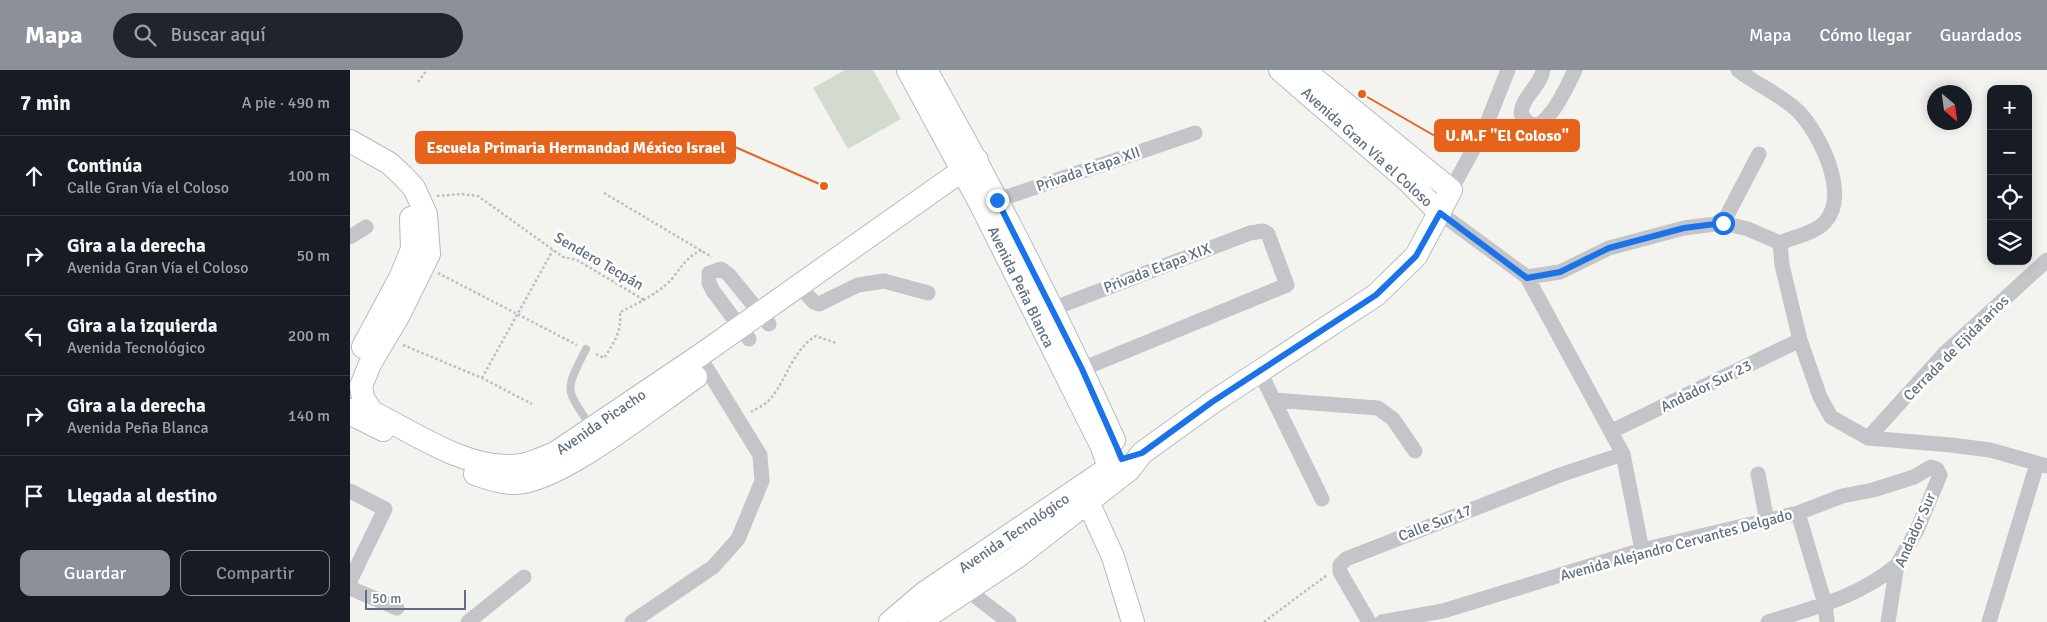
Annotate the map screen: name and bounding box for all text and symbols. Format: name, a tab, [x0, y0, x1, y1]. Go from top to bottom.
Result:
search box	[113, 13, 463, 58]
text: Mapa	[25, 20, 83, 50]
icon: search	[131, 21, 159, 49]
text: Buscar aquí	[171, 23, 266, 47]
text: Mapa	[1749, 24, 1791, 46]
text: Cómo llegar	[1819, 24, 1912, 46]
text: Guardados	[1940, 24, 2022, 46]
street label: Avenida Gran Vía el Coloso	[1298, 83, 1436, 211]
north arrow	[1927, 85, 1972, 130]
map controls	[1987, 85, 2032, 265]
button: +	[1987, 85, 2032, 130]
text: 7 min	[20, 90, 71, 116]
text: A pie · 490 m	[242, 93, 330, 113]
callout: U.M.F "El Coloso"	[1435, 120, 1579, 151]
text: U.M.F "El Coloso"	[1445, 126, 1569, 146]
button: −	[1987, 130, 2032, 175]
callout: Escuela Primaria Hermandad México Israel	[416, 132, 735, 163]
text: Escuela Primaria Hermandad México Israel	[427, 138, 726, 158]
street label: Privada Etapa XII	[1034, 143, 1142, 195]
text: Continúa	[67, 154, 142, 178]
icon: ahead	[20, 162, 48, 190]
text: 100 m	[288, 166, 330, 186]
button: locate	[1987, 175, 2032, 220]
text: Calle Gran Vía el Coloso	[67, 178, 229, 198]
route end	[986, 189, 1009, 212]
route start	[1712, 212, 1735, 235]
button: layers	[1987, 220, 2032, 265]
street label: Avenida Peña Blanca	[984, 223, 1058, 351]
street label: Sendero Tecpán	[551, 228, 647, 294]
text: Gira a la derecha	[67, 234, 206, 258]
street label: Privada Etapa XIX	[1101, 239, 1213, 297]
icon: right	[20, 242, 48, 270]
text: 50 m	[296, 246, 330, 266]
text: Avenida Gran Vía el Coloso	[67, 258, 249, 278]
street label: Cerrada de Ejidatarios	[1900, 291, 2013, 404]
text: Gira a la izquierda	[67, 314, 217, 338]
icon: left	[20, 322, 48, 350]
text: 200 m	[288, 326, 330, 346]
text: Avenida Tecnológico	[67, 338, 205, 358]
street label: Andador Sur 23	[1658, 356, 1754, 416]
street label: Avenida Picacho	[553, 385, 649, 459]
text: Gira a la derecha	[67, 394, 206, 418]
icon: right	[20, 402, 48, 430]
text: 140 m	[288, 406, 330, 426]
text: Avenida Peña Blanca	[67, 418, 209, 438]
icon: arrive	[20, 482, 48, 510]
text: Llegada al destino	[67, 484, 217, 508]
street label: Avenida Tecnológico	[955, 489, 1073, 577]
street label: Andador Sur	[1891, 490, 1940, 570]
street label: Calle Sur 17	[1396, 501, 1474, 545]
street label: Avenida Alejandro Cervantes Delgado	[1558, 505, 1794, 585]
button: Guardar	[20, 550, 170, 596]
button: Compartir	[180, 550, 330, 596]
scale bar	[365, 587, 466, 610]
text: 50 m	[372, 590, 401, 607]

